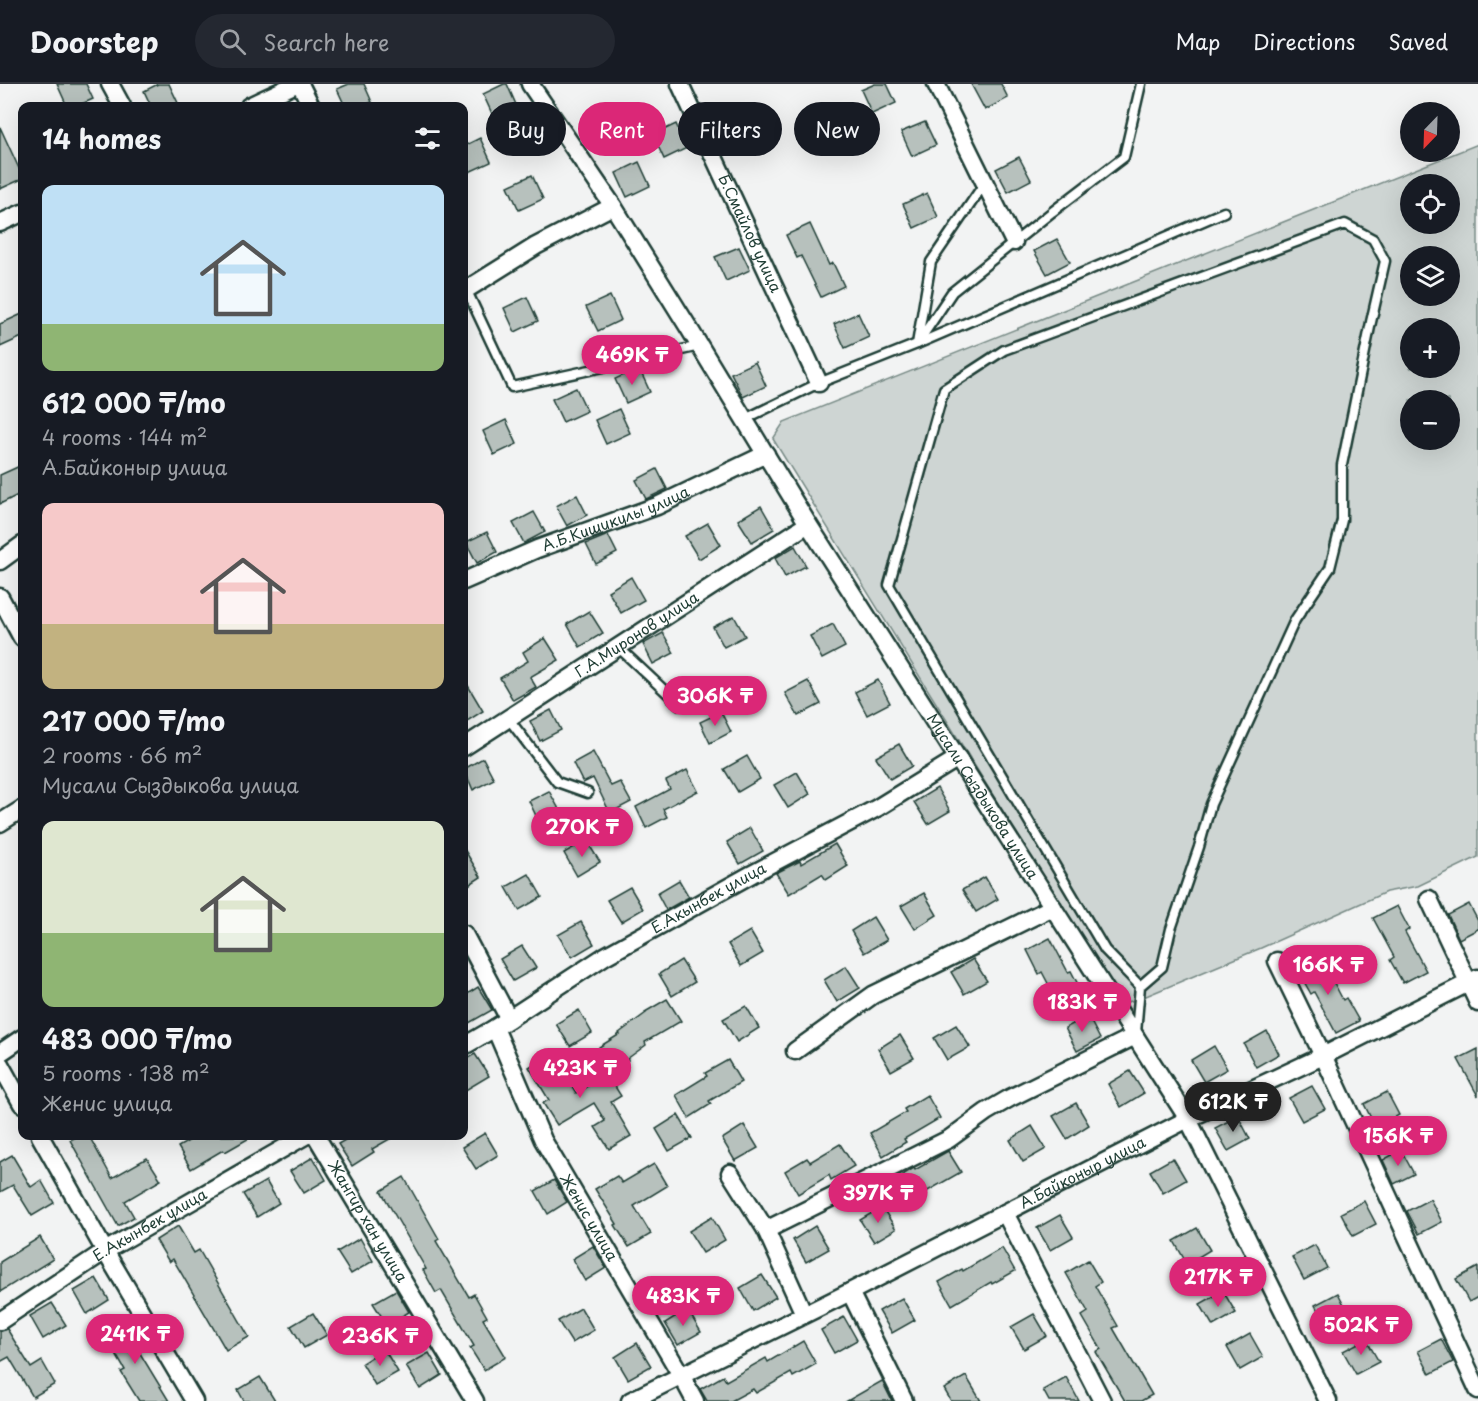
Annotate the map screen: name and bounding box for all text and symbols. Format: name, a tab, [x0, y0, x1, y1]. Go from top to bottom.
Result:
search box	[195, 14, 615, 68]
text: Doorstep	[30, 20, 159, 63]
icon: search	[216, 25, 249, 58]
text: Search here	[264, 25, 389, 58]
text: Map	[1175, 25, 1220, 57]
text: Directions	[1253, 25, 1355, 57]
text: Saved	[1388, 25, 1448, 57]
chip: Buy	[486, 102, 566, 156]
chip: Rent	[578, 102, 666, 156]
chip: Filters	[678, 102, 782, 156]
chip: New	[794, 102, 880, 156]
north arrow	[1400, 102, 1460, 162]
map controls	[1400, 102, 1460, 450]
text: 14 homes	[42, 119, 161, 158]
icon: filters	[411, 122, 444, 155]
street label: Б.Смайлов улица	[713, 170, 789, 296]
button: locate	[1400, 174, 1460, 234]
icon: home	[189, 224, 297, 332]
button: layers	[1400, 246, 1460, 306]
button: +	[1400, 318, 1460, 378]
pin: 469K ₸	[583, 335, 681, 386]
text: 469K ₸	[596, 339, 668, 369]
text: 612 000 ₸/mo	[42, 383, 226, 422]
button: −	[1400, 390, 1460, 450]
text: 4 rooms · 144 m²	[42, 422, 207, 452]
text: А.Байконыр улица	[42, 452, 227, 482]
street label: А.Б.Кишикулы улица	[538, 479, 693, 556]
icon: home	[189, 542, 297, 650]
street label: Г.А.Миронов улица	[570, 585, 703, 682]
pin: 306K ₸	[666, 676, 764, 727]
text: 306K ₸	[677, 680, 753, 710]
text: 217 000 ₸/mo	[42, 701, 225, 740]
street label: Мусали Сыздыкова улица	[922, 708, 1045, 884]
text: 2 rooms · 66 m²	[42, 740, 202, 770]
text: Мусали Сыздыкова улица	[42, 770, 299, 800]
pin: 270K ₸	[533, 807, 631, 858]
text: 270K ₸	[545, 811, 619, 841]
street label: Е.Акынбек улица	[646, 855, 770, 938]
icon: home	[189, 860, 297, 968]
pin: 166K ₸	[1279, 945, 1377, 996]
text: 166K ₸	[1292, 949, 1364, 979]
pin: 183K ₸	[1033, 982, 1131, 1033]
text: 183K ₸	[1047, 986, 1117, 1016]
text: 483 000 ₸/mo	[42, 1019, 232, 1058]
pin: 423K ₸	[531, 1048, 629, 1099]
text: 423K ₸	[543, 1052, 617, 1082]
text: 5 rooms · 138 m²	[42, 1058, 210, 1088]
pin: 612K ₸	[1184, 1082, 1282, 1133]
text: 612K ₸	[1198, 1086, 1268, 1116]
text: Женис улица	[42, 1088, 172, 1118]
pin: 156K ₸	[1349, 1116, 1447, 1167]
text: 156K ₸	[1363, 1120, 1433, 1150]
street label: А.Байконыр улица	[1015, 1129, 1150, 1213]
street label: Жангир хан улица	[323, 1155, 415, 1287]
street label: Женис улица	[555, 1169, 625, 1265]
pin: 397K ₸	[829, 1173, 927, 1224]
text: 397K ₸	[843, 1177, 913, 1207]
street label: Е.Акынбек улица	[87, 1182, 211, 1266]
pin: 217K ₸	[1169, 1257, 1267, 1308]
text: 217K ₸	[1183, 1261, 1253, 1291]
pin: 483K ₸	[634, 1276, 732, 1327]
text: 483K ₸	[646, 1280, 720, 1310]
pin: 502K ₸	[1312, 1305, 1410, 1356]
text: 502K ₸	[1323, 1309, 1399, 1339]
pin: 241K ₸	[86, 1314, 184, 1365]
pin: 236K ₸	[331, 1316, 429, 1367]
text: 241K ₸	[100, 1318, 170, 1348]
text: 236K ₸	[342, 1320, 418, 1350]

